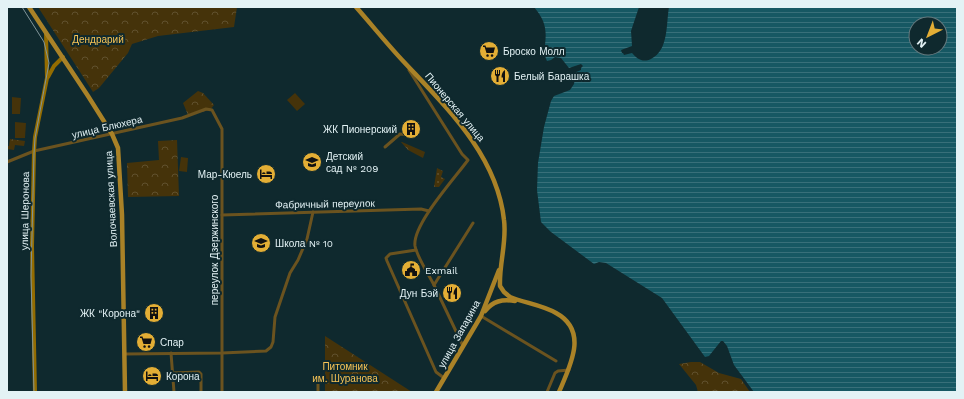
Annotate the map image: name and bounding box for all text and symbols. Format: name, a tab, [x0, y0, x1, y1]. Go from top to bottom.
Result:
north arrow	[908, 16, 948, 56]
park label: Дендрарий	[72, 34, 124, 45]
text: N	[914, 36, 929, 51]
supermarket icon: Броско Молл	[478, 40, 500, 62]
place label: Броско Молл	[503, 46, 565, 57]
restaurant icon: Белый Барашка	[489, 65, 511, 87]
street label: Пионерская улица	[423, 70, 487, 144]
place label: Белый Барашка	[514, 71, 590, 82]
street label: улица Блюхера	[71, 113, 144, 140]
building icon: ЖК Пионерский	[400, 118, 422, 140]
place label: ЖК Пионерский	[323, 124, 397, 135]
street label: Волочаевская улица	[103, 150, 119, 247]
school or university icon: Детский сад № 209	[301, 151, 323, 173]
place label: Детский сад № 209	[326, 151, 378, 174]
hotel icon: Мар-Кюель	[255, 163, 277, 185]
place label: Мар-Кюель	[198, 169, 252, 180]
street label: улица Шеронова	[19, 171, 31, 250]
street label: переулок Дзержинского	[209, 194, 220, 305]
street label: Фабричный переулок	[275, 198, 376, 210]
school or university icon: Школа № 10	[250, 232, 272, 254]
place label: Школа № 10	[275, 238, 333, 249]
public building icon: Exmail	[400, 259, 422, 281]
place label: Exmail	[425, 265, 458, 276]
restaurant icon: Дун Бэй	[441, 282, 463, 304]
place label: Дун Бэй	[400, 288, 438, 299]
street label: улица Запарина	[436, 298, 482, 370]
building icon: ЖК "Корона"	[143, 302, 165, 324]
place label: ЖК "Корона"	[80, 308, 140, 319]
supermarket icon: Спар	[135, 331, 157, 353]
place label: Спар	[160, 337, 184, 348]
park label: Питомник им. Шуранова	[312, 361, 378, 384]
hotel icon: Корона	[141, 365, 163, 387]
place label: Корона	[166, 371, 200, 382]

